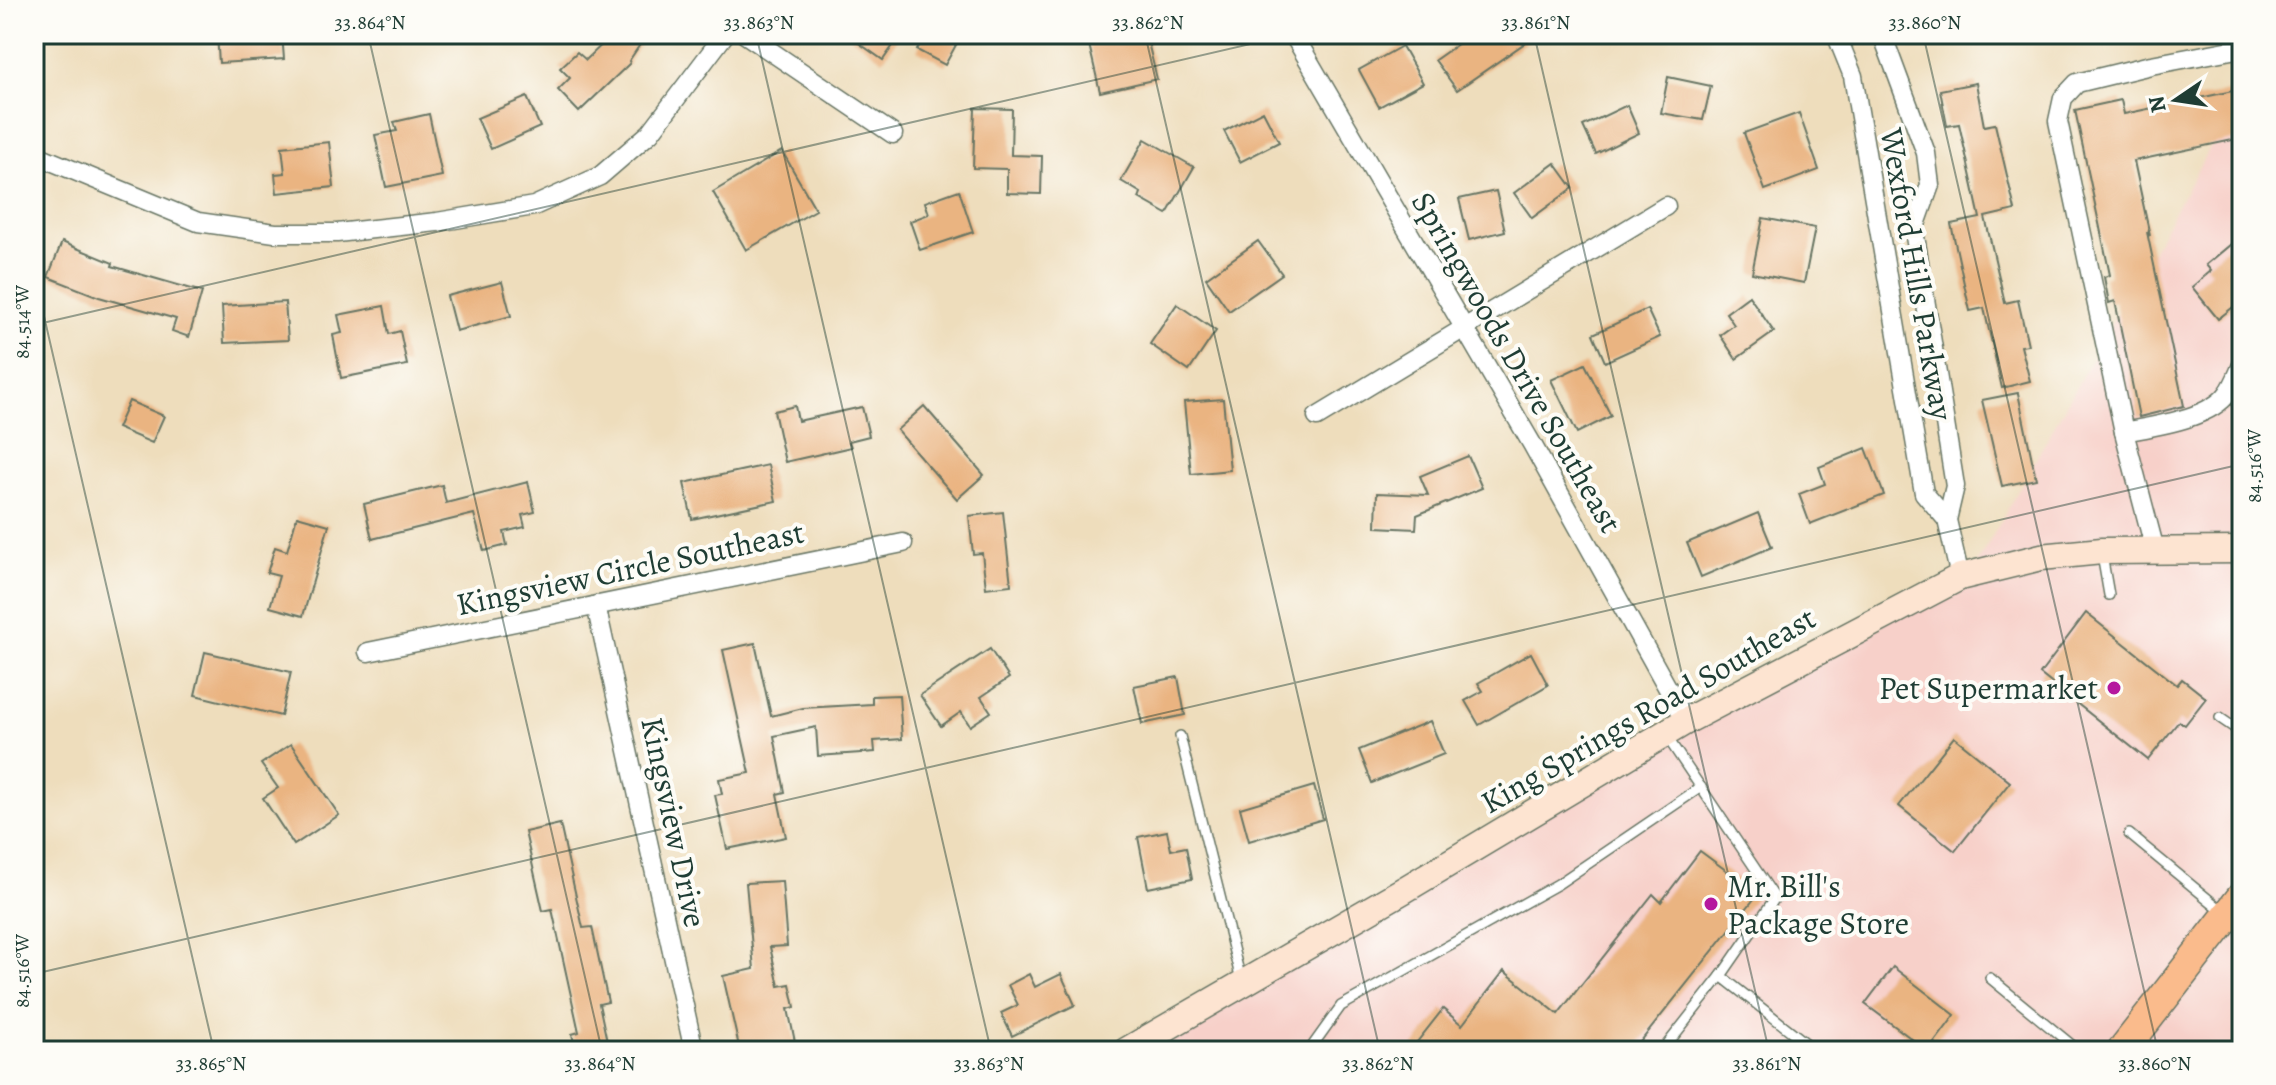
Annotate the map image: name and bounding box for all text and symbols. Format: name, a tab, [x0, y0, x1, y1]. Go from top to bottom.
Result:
text: 33.864°N	[334, 9, 406, 36]
text: 33.863°N	[724, 9, 794, 36]
text: 33.862°N	[1112, 9, 1184, 36]
text: 33.861°N	[1502, 9, 1570, 36]
text: 33.860°N	[1889, 9, 1961, 36]
north arrow	[2136, 60, 2216, 140]
text: N	[2141, 93, 2174, 115]
street label: Wexford Hills Parkway	[1869, 123, 1964, 424]
street label: Springwoods Drive Southeast	[1401, 183, 1633, 541]
text: 84.514°W	[9, 285, 36, 359]
text: 84.516°W	[2241, 429, 2268, 503]
street label: Kingsview Circle Southeast	[452, 510, 808, 626]
street label: King Springs Road Southeast	[1473, 596, 1823, 824]
place label: Pet Supermarket	[1879, 666, 2098, 710]
marker: Pet Supermarket	[2105, 679, 2123, 697]
street label: Kingsview Drive	[630, 713, 718, 931]
place label: Mr. Bill's Package Store	[1727, 864, 1909, 945]
marker: Mr. Bill's Package Store	[1702, 895, 1720, 913]
text: 84.516°W	[9, 934, 36, 1008]
text: 33.865°N	[176, 1050, 246, 1077]
text: 33.864°N	[564, 1050, 636, 1077]
text: 33.863°N	[954, 1050, 1024, 1077]
text: 33.862°N	[1342, 1050, 1414, 1077]
text: 33.861°N	[1733, 1050, 1801, 1077]
text: 33.860°N	[2119, 1050, 2191, 1077]

